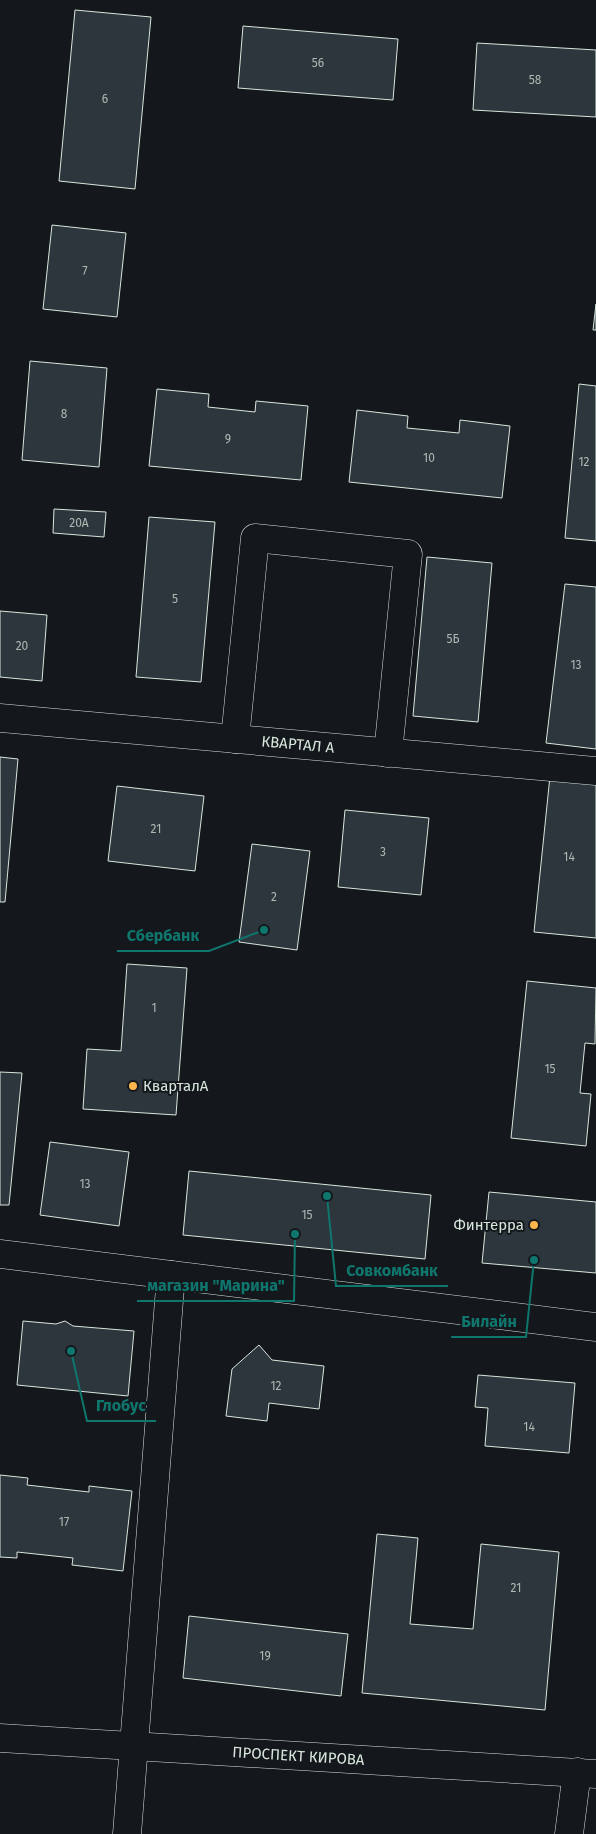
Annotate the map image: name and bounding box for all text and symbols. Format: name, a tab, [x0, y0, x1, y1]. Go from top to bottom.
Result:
house number: 56	[312, 56, 324, 70]
house number: 58	[529, 73, 542, 87]
house number: 6	[102, 92, 108, 106]
house number: 7	[82, 264, 88, 278]
house number: 8	[61, 407, 68, 421]
house number: 9	[225, 432, 231, 446]
house number: 10	[423, 451, 435, 465]
house number: 12	[578, 455, 590, 469]
house number: 20А	[69, 516, 89, 530]
house number: 5	[172, 592, 178, 606]
house number: 5Б	[447, 632, 460, 646]
house number: 20	[16, 639, 29, 653]
house number: 13	[570, 658, 582, 672]
street label: КВАРТАЛ А	[261, 732, 335, 757]
house number: 21	[151, 822, 161, 836]
house number: 3	[380, 845, 386, 859]
house number: 14	[563, 850, 575, 864]
house number: 2	[271, 890, 277, 904]
callout: Сбербанк	[117, 920, 209, 951]
text: Сбербанк	[127, 926, 199, 945]
house number: 1	[151, 1001, 157, 1015]
house number: 15	[544, 1062, 556, 1076]
place label: КварталА	[143, 1077, 209, 1095]
marker: КварталА	[127, 1080, 139, 1092]
house number: 13	[79, 1177, 91, 1191]
house number: 15	[301, 1208, 313, 1222]
place label: Финтерра	[453, 1216, 524, 1234]
marker: Финтерра	[528, 1219, 540, 1231]
callout: Совкомбанк	[336, 1255, 448, 1286]
text: Совкомбанк	[346, 1261, 438, 1280]
callout: магазин "Марина"	[137, 1270, 294, 1301]
text: магазин "Марина"	[147, 1276, 285, 1295]
callout: Билайн	[451, 1306, 526, 1337]
text: Билайн	[461, 1312, 517, 1331]
house number: 12	[270, 1379, 282, 1393]
callout: Глобус	[87, 1390, 156, 1421]
text: Глобус	[96, 1396, 146, 1415]
house number: 14	[523, 1420, 535, 1434]
house number: 17	[59, 1515, 69, 1529]
house number: 21	[511, 1581, 521, 1595]
house number: 19	[259, 1649, 271, 1663]
street label: ПРОСПЕКТ КИРОВА	[232, 1743, 365, 1769]

